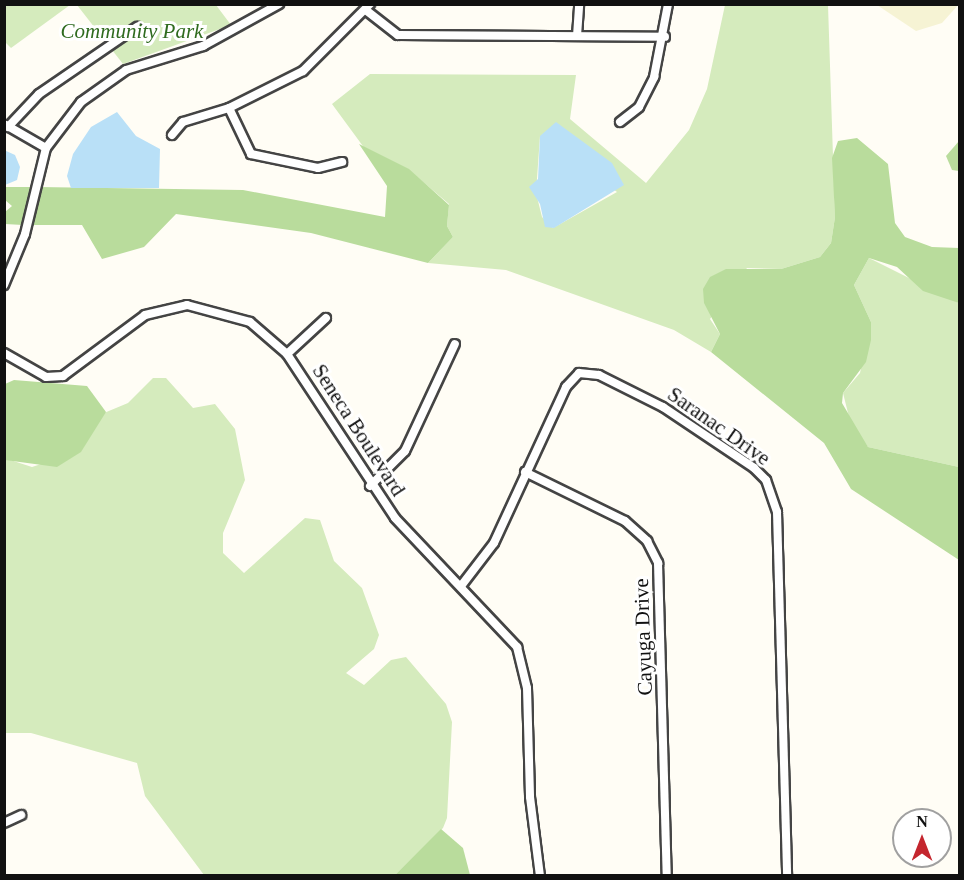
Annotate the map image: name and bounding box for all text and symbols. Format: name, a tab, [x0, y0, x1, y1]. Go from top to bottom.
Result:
park label: Community Park	[61, 18, 203, 44]
street label: Seneca Boulevard	[307, 359, 411, 501]
street label: Saranac Drive	[663, 381, 775, 471]
street label: Cayuga Drive	[628, 578, 658, 696]
north arrow	[892, 808, 952, 868]
text: N	[916, 813, 928, 830]

